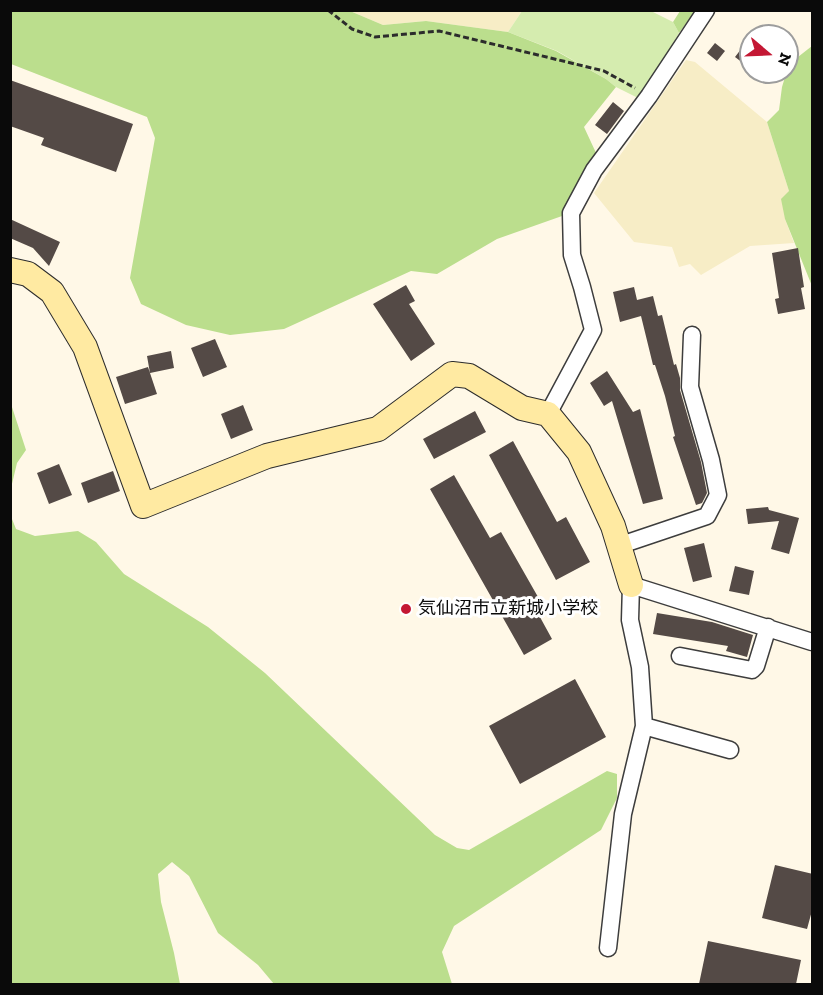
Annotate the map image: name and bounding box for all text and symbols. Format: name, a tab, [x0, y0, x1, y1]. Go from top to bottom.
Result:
north arrow	[739, 24, 799, 84]
text: N	[774, 51, 796, 68]
place label: 気仙沼市立新城小学校	[418, 598, 598, 620]
marker: 気仙沼市立新城小学校	[399, 602, 413, 616]

